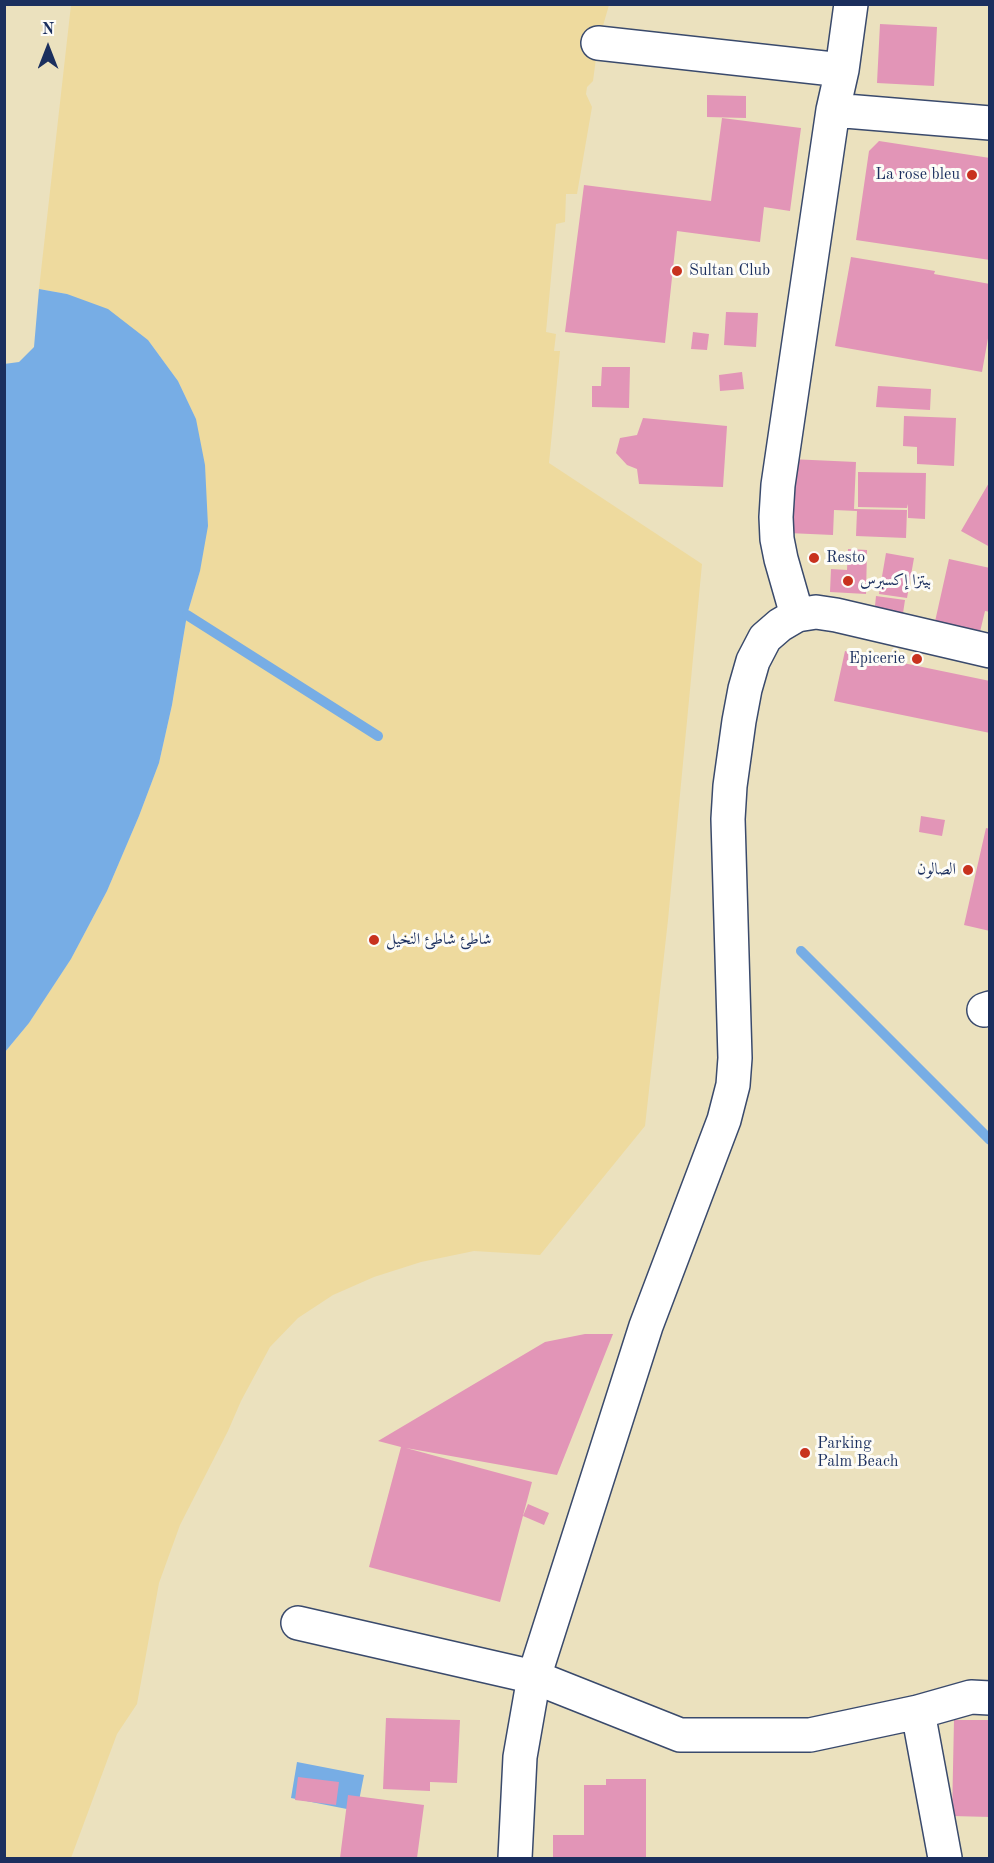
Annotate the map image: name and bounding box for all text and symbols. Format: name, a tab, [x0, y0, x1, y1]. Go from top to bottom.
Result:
north arrow	[18, 18, 78, 78]
text: N	[42, 22, 54, 38]
place label: La rose bleu	[875, 165, 960, 185]
marker: La rose bleu	[965, 168, 979, 182]
place label: Sultan Club	[689, 261, 770, 281]
marker: Sultan Club	[670, 264, 684, 278]
place label: Resto	[826, 548, 865, 568]
marker: Resto	[807, 551, 821, 565]
place label: بيتزا إكسبرس	[860, 571, 931, 591]
marker: بيتزا إكسبرس	[841, 574, 855, 588]
place label: Epicerie	[849, 649, 905, 669]
marker: Epicerie	[910, 652, 924, 666]
place label: الصالون	[917, 860, 956, 880]
marker: الصالون	[961, 863, 975, 877]
place label: شاطئ شاطئ النخيل	[386, 930, 491, 950]
marker: شاطئ شاطئ النخيل	[367, 933, 381, 947]
place label: Parking Palm Beach	[817, 1434, 899, 1472]
marker: Parking Palm Beach	[798, 1446, 812, 1460]

